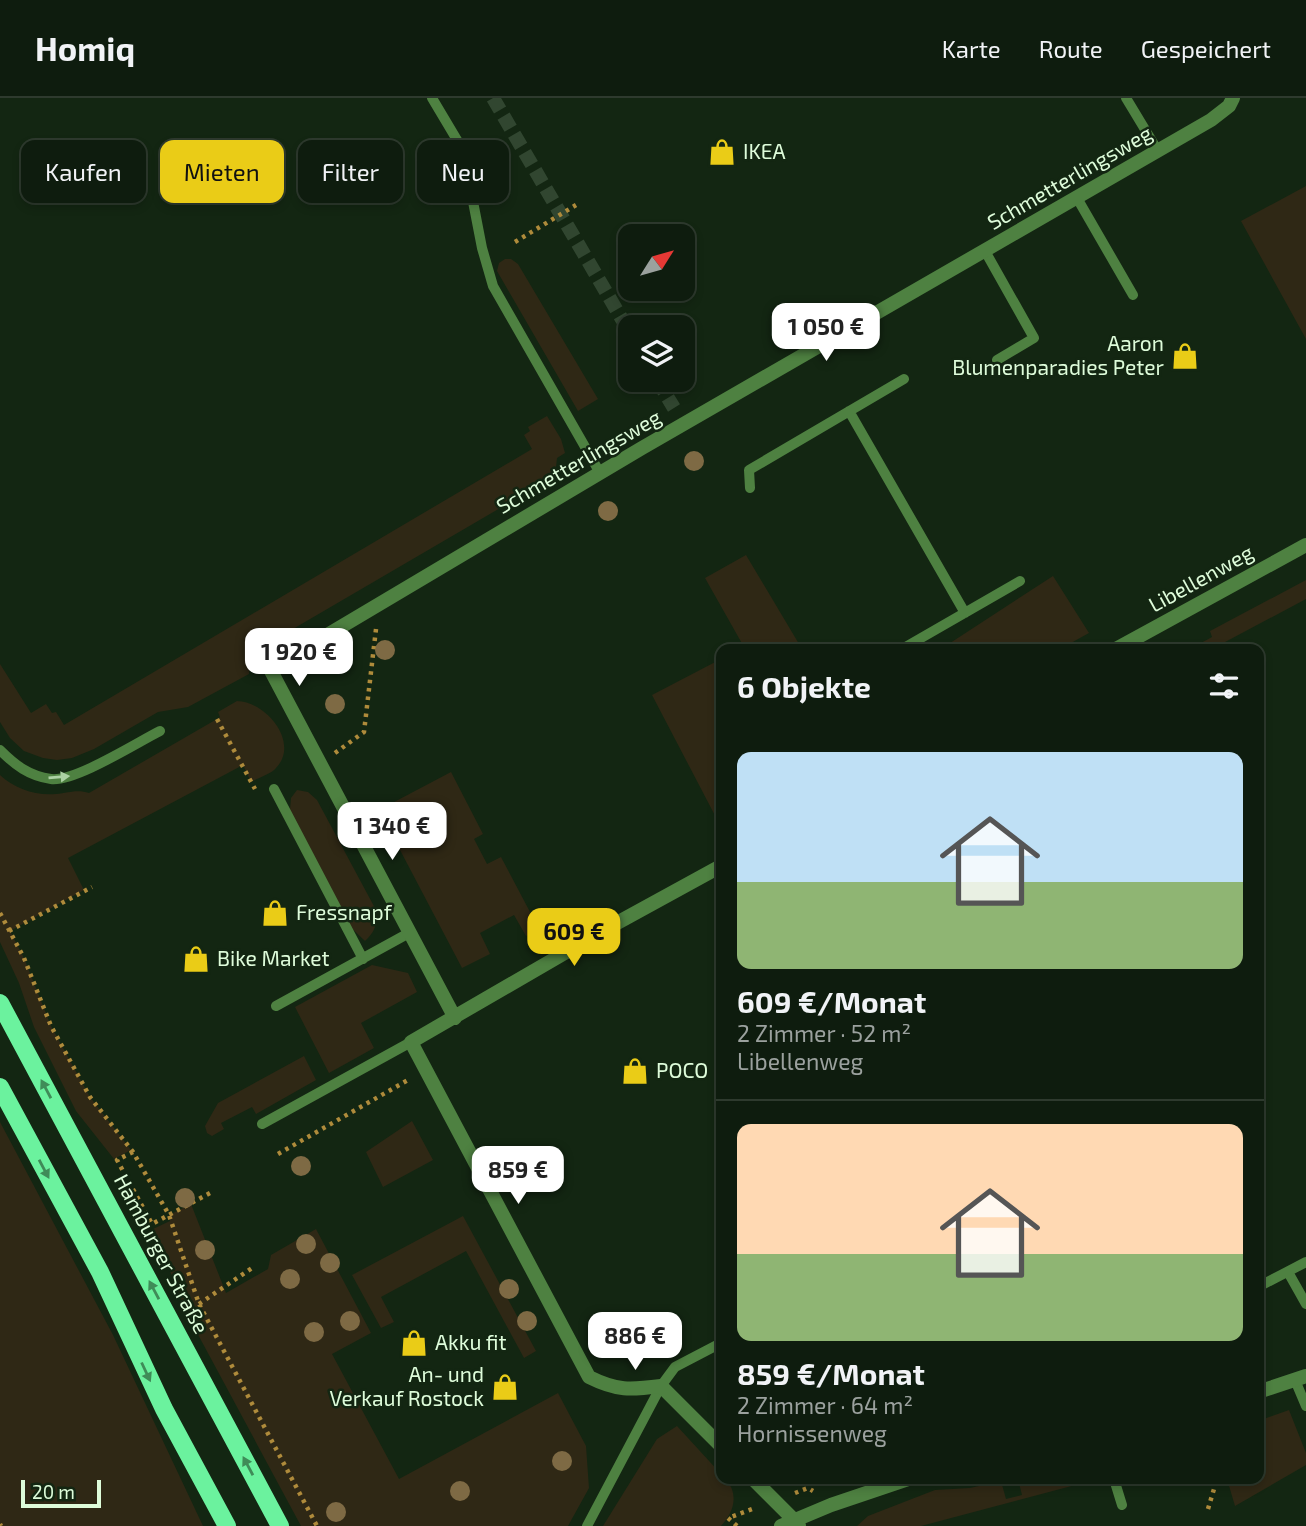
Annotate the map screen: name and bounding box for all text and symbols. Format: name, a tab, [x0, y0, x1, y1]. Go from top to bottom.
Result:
text: Homiq	[35, 28, 135, 68]
text: Karte	[942, 34, 1001, 63]
text: Route	[1039, 34, 1103, 63]
text: Gespeichert	[1141, 34, 1271, 63]
street label: Schmetterlingsweg	[983, 119, 1156, 234]
shop icon: IKEA	[707, 137, 737, 167]
place label: IKEA	[743, 138, 786, 163]
chip: Kaufen	[21, 140, 146, 203]
chip: Mieten	[160, 140, 284, 203]
chip: Filter	[298, 140, 403, 203]
chip: Neu	[417, 140, 509, 203]
north arrow	[618, 224, 695, 301]
map controls	[618, 224, 695, 392]
pin: 1 050 €	[761, 303, 891, 363]
text: 1 050 €	[788, 312, 864, 340]
button: layers	[618, 315, 695, 392]
place label: Aaron Blumenparadies Peter	[952, 330, 1165, 379]
shop icon: Aaron Blumenparadies Peter	[1170, 341, 1200, 371]
street label: Schmetterlingsweg	[492, 403, 665, 518]
street label: Libellenweg	[1144, 539, 1257, 617]
pin: 1 920 €	[234, 628, 364, 688]
text: 1 920 €	[261, 637, 337, 665]
icon: filters	[1205, 667, 1243, 705]
text: 6 Objekte	[737, 668, 871, 704]
one-way arrow	[48, 771, 70, 782]
icon: home	[927, 798, 1053, 924]
pin: 1 340 €	[327, 802, 457, 862]
text: 1 340 €	[354, 811, 430, 839]
shop icon: Fressnapf	[260, 898, 290, 928]
place label: Fressnapf	[296, 899, 393, 924]
pin: 609 €	[525, 908, 623, 968]
text: 609 €	[543, 917, 605, 945]
shop icon: Bike Market	[181, 944, 211, 974]
place label: Bike Market	[217, 945, 330, 970]
text: 609 €/Monat	[737, 983, 926, 1019]
text: 2 Zimmer · 52 m²	[737, 1019, 911, 1047]
text: Libellenweg	[737, 1047, 863, 1075]
shop icon: POCO	[620, 1056, 650, 1086]
place label: POCO	[656, 1057, 708, 1082]
one-way arrow	[41, 1079, 53, 1099]
pin: 859 €	[469, 1146, 567, 1206]
text: 859 €	[488, 1155, 548, 1183]
one-way arrow	[38, 1159, 50, 1179]
street label: Hamburger Straße	[110, 1169, 215, 1337]
icon: home	[927, 1170, 1053, 1296]
one-way arrow	[148, 1280, 160, 1300]
pin: 886 €	[586, 1312, 684, 1372]
text: 886 €	[604, 1321, 666, 1349]
shop icon: Akku fit	[399, 1328, 429, 1358]
place label: Akku fit	[435, 1329, 506, 1354]
text: 859 €/Monat	[737, 1355, 925, 1391]
place label: An- und Verkauf Rostock	[330, 1361, 484, 1410]
one-way arrow	[141, 1362, 152, 1382]
shop icon: An- und Verkauf Rostock	[490, 1372, 520, 1402]
text: 2 Zimmer · 64 m²	[737, 1391, 913, 1419]
text: Hornissenweg	[737, 1419, 887, 1447]
one-way arrow	[242, 1456, 254, 1475]
scale bar	[21, 1477, 102, 1509]
text: 20 m	[32, 1480, 75, 1503]

